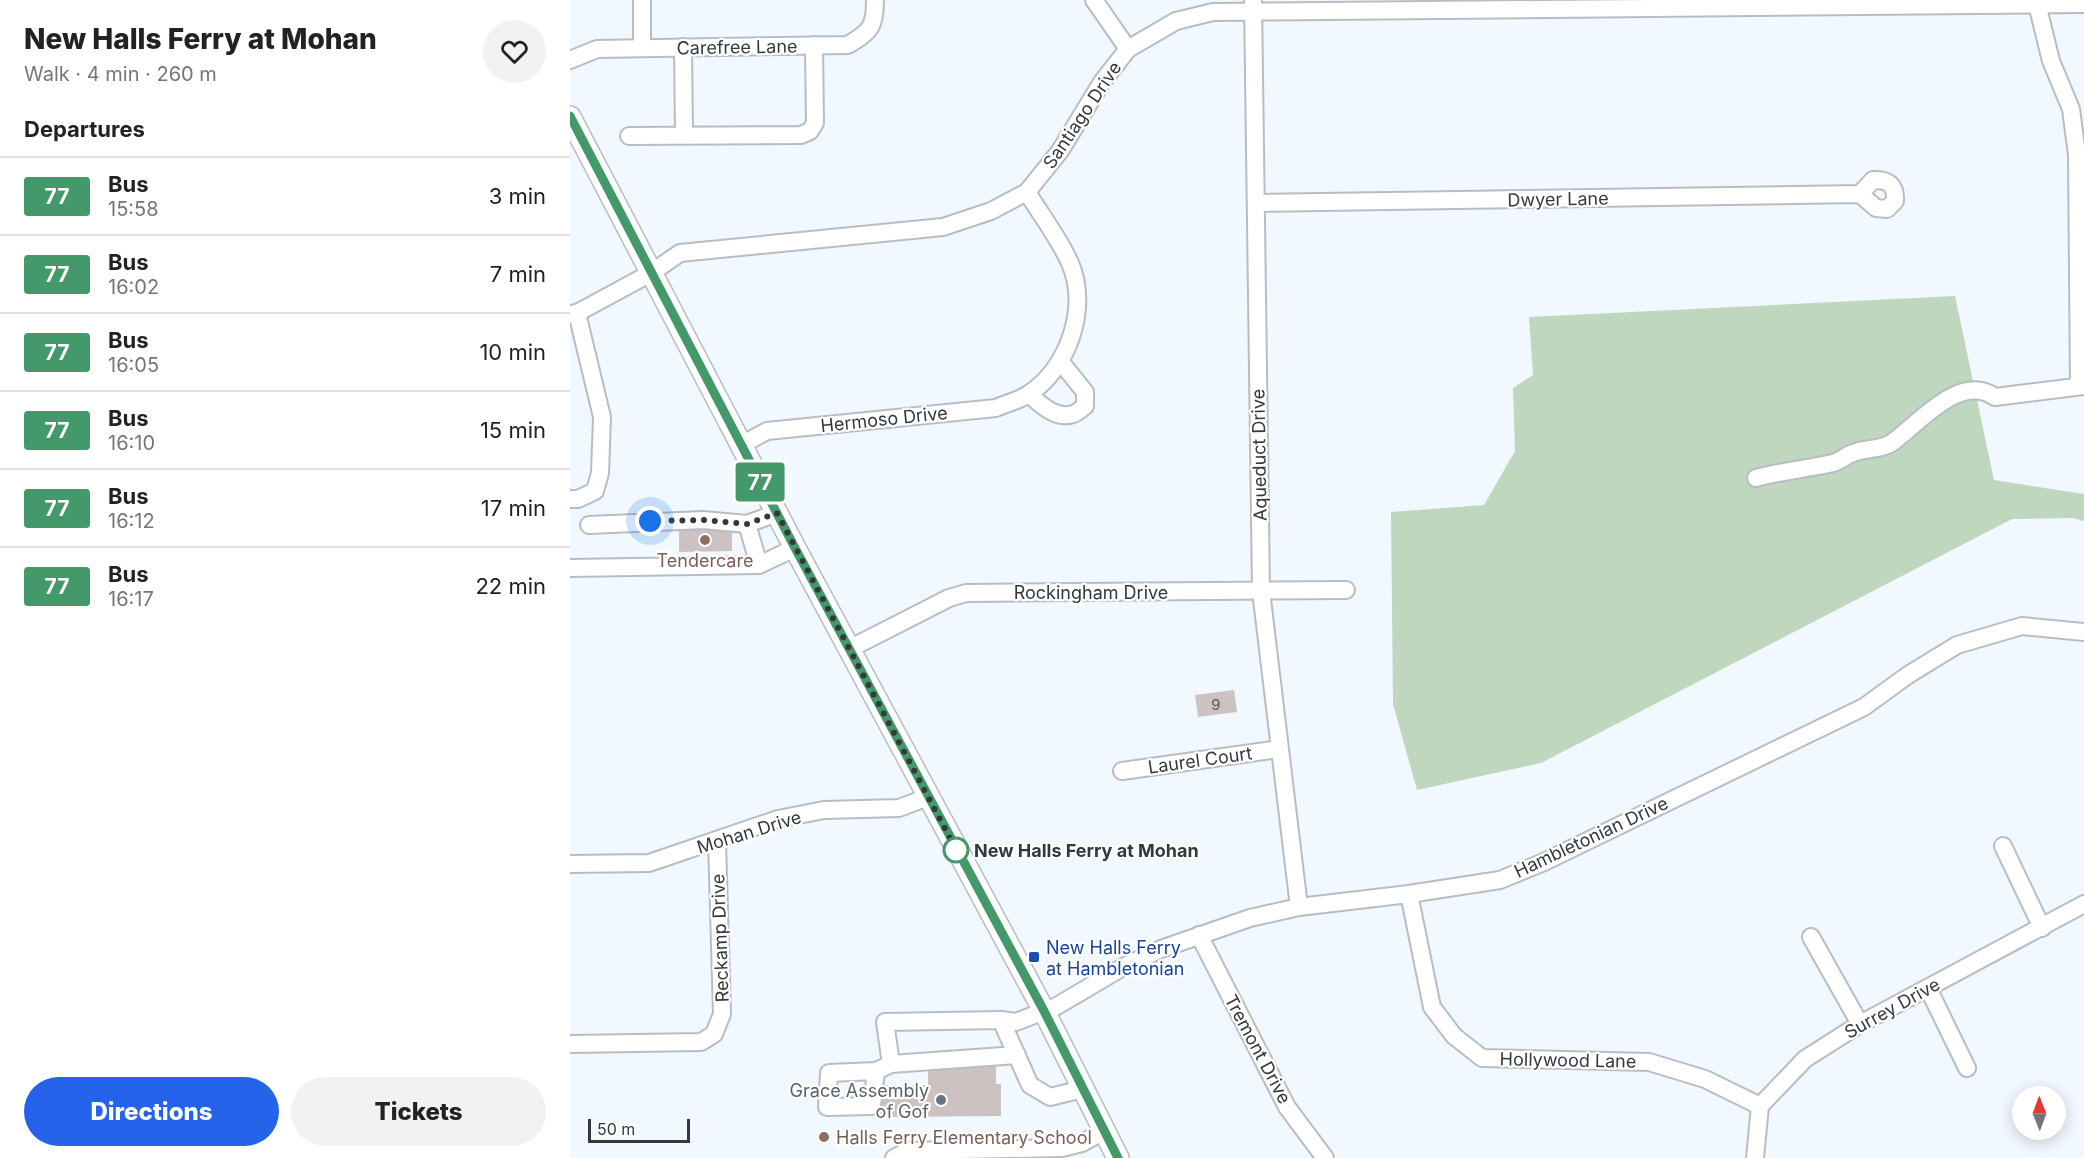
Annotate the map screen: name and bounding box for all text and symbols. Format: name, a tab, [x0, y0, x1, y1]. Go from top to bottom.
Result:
button: heart	[483, 20, 546, 83]
text: New Halls Ferry at Mohan	[24, 22, 377, 56]
street label: Carefree Lane	[676, 35, 798, 59]
street label: Santiago Drive	[1039, 58, 1125, 172]
text: Walk · 4 min · 260 m	[24, 62, 217, 86]
text: Departures	[24, 116, 145, 142]
text: Bus	[108, 171, 149, 197]
text: 3 min	[489, 183, 546, 209]
text: 77	[45, 184, 69, 209]
street label: Dwyer Lane	[1507, 188, 1609, 210]
text: 15:58	[108, 197, 159, 221]
text: Bus	[108, 249, 149, 275]
text: 7 min	[490, 261, 546, 287]
text: 77	[45, 262, 69, 287]
text: 16:02	[108, 275, 159, 299]
text: Bus	[108, 327, 149, 353]
text: 10 min	[479, 339, 546, 365]
text: 77	[45, 340, 69, 365]
text: 16:05	[108, 353, 159, 377]
street label: Aqueduct Drive	[1247, 389, 1271, 521]
street label: Hermoso Drive	[819, 402, 949, 436]
text: Bus	[108, 405, 149, 431]
text: 15 min	[480, 417, 546, 443]
text: 77	[45, 418, 69, 443]
text: 16:10	[108, 431, 155, 455]
line badge: 77	[733, 462, 787, 502]
text: 77	[748, 470, 772, 495]
text: Bus	[108, 483, 149, 509]
text: 17 min	[481, 495, 546, 521]
text: 77	[45, 496, 69, 521]
your location	[635, 506, 665, 536]
text: 16:12	[108, 509, 155, 533]
marker: Tendercare	[698, 533, 712, 547]
place label: Tendercare	[657, 550, 753, 571]
text: Bus	[108, 561, 149, 587]
text: 22 min	[475, 573, 546, 599]
text: 77	[45, 574, 69, 599]
street label: Rockingham Drive	[1014, 582, 1168, 603]
text: 16:17	[108, 587, 154, 611]
house number: 9	[1211, 695, 1221, 714]
street label: Laurel Court	[1147, 742, 1253, 778]
street label: Hambletonian Drive	[1511, 792, 1671, 882]
street label: Mohan Drive	[694, 806, 804, 858]
marker: New Halls Ferry at Mohan	[943, 837, 969, 863]
place label: New Halls Ferry at Mohan	[974, 840, 1199, 861]
street label: Reckamp Drive	[707, 873, 733, 1003]
place label: New Halls Ferry at Hambletonian	[1046, 937, 1184, 979]
marker: New Halls Ferry at Hambletonian	[1027, 950, 1041, 964]
street label: Surrey Drive	[1841, 973, 1943, 1043]
street label: Tremont Drive	[1220, 991, 1296, 1107]
street label: Hollywood Lane	[1500, 1048, 1636, 1072]
button: Directions	[24, 1077, 279, 1146]
button: Tickets	[291, 1077, 546, 1146]
place label: Grace Assembly of Gof	[790, 1080, 929, 1122]
north arrow	[2012, 1086, 2066, 1140]
map controls	[2012, 1086, 2066, 1140]
marker: Grace Assembly of Gof	[934, 1093, 948, 1107]
scale bar	[588, 1116, 690, 1144]
text: 50 m	[597, 1119, 635, 1139]
place label: Halls Ferry Elementary School	[836, 1127, 1092, 1148]
marker: Halls Ferry Elementary School	[817, 1130, 831, 1144]

